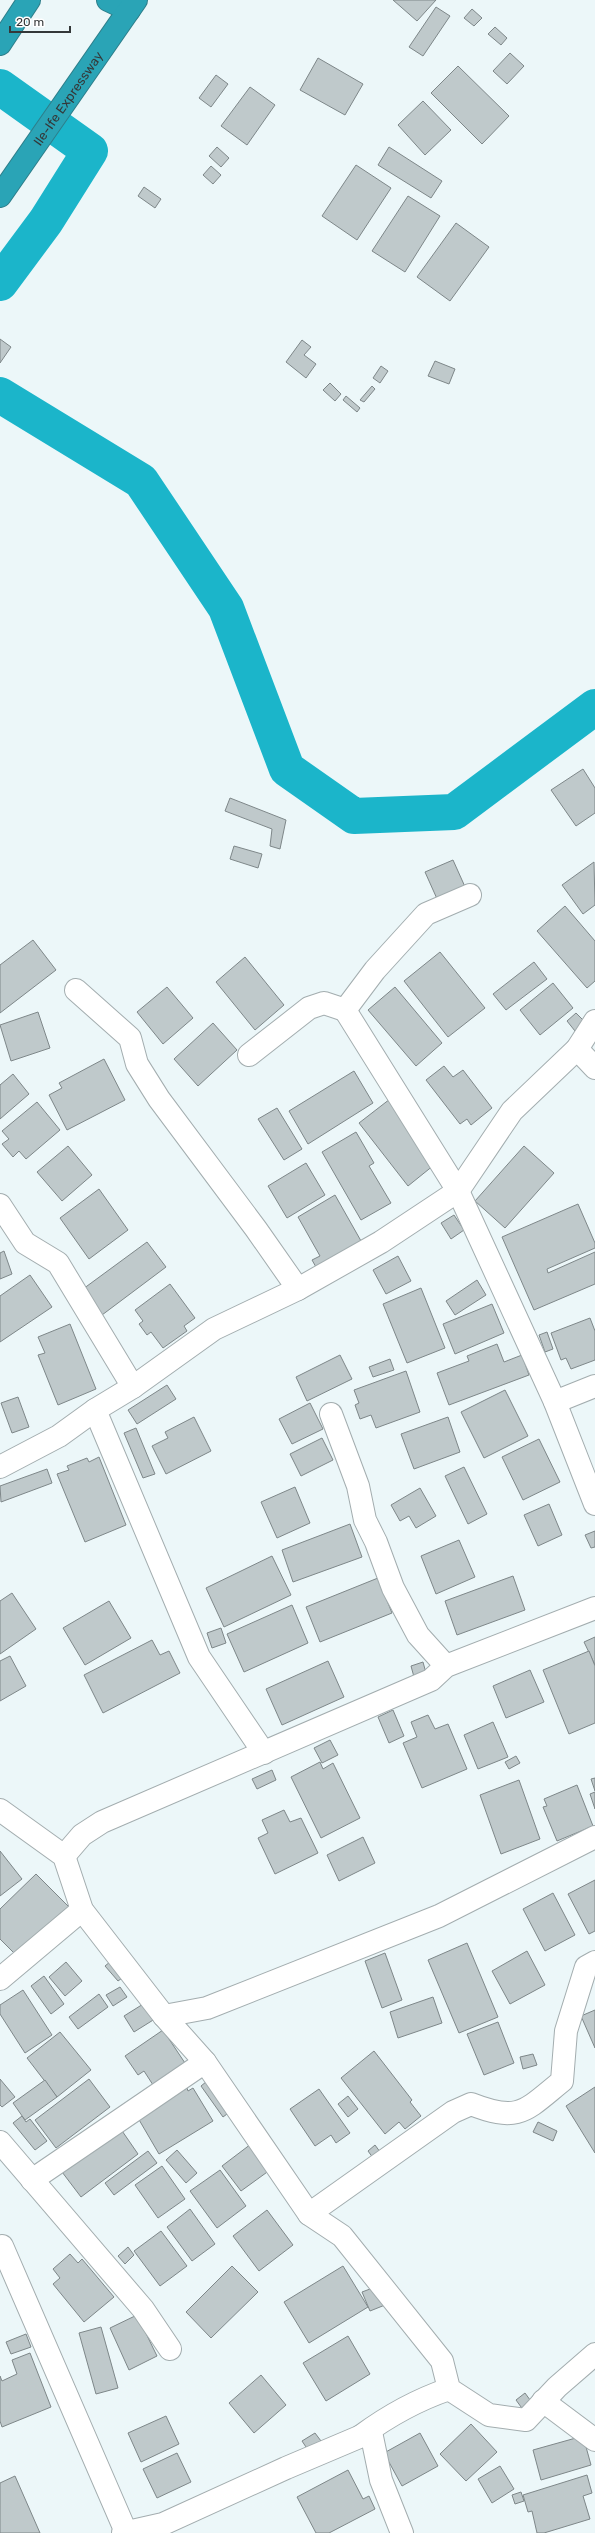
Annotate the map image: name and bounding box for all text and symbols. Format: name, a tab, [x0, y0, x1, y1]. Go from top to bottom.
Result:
scale bar	[10, 8, 70, 34]
text: 20 m	[16, 15, 44, 29]
street label: Ile-Ife Expressway	[30, 48, 106, 148]

